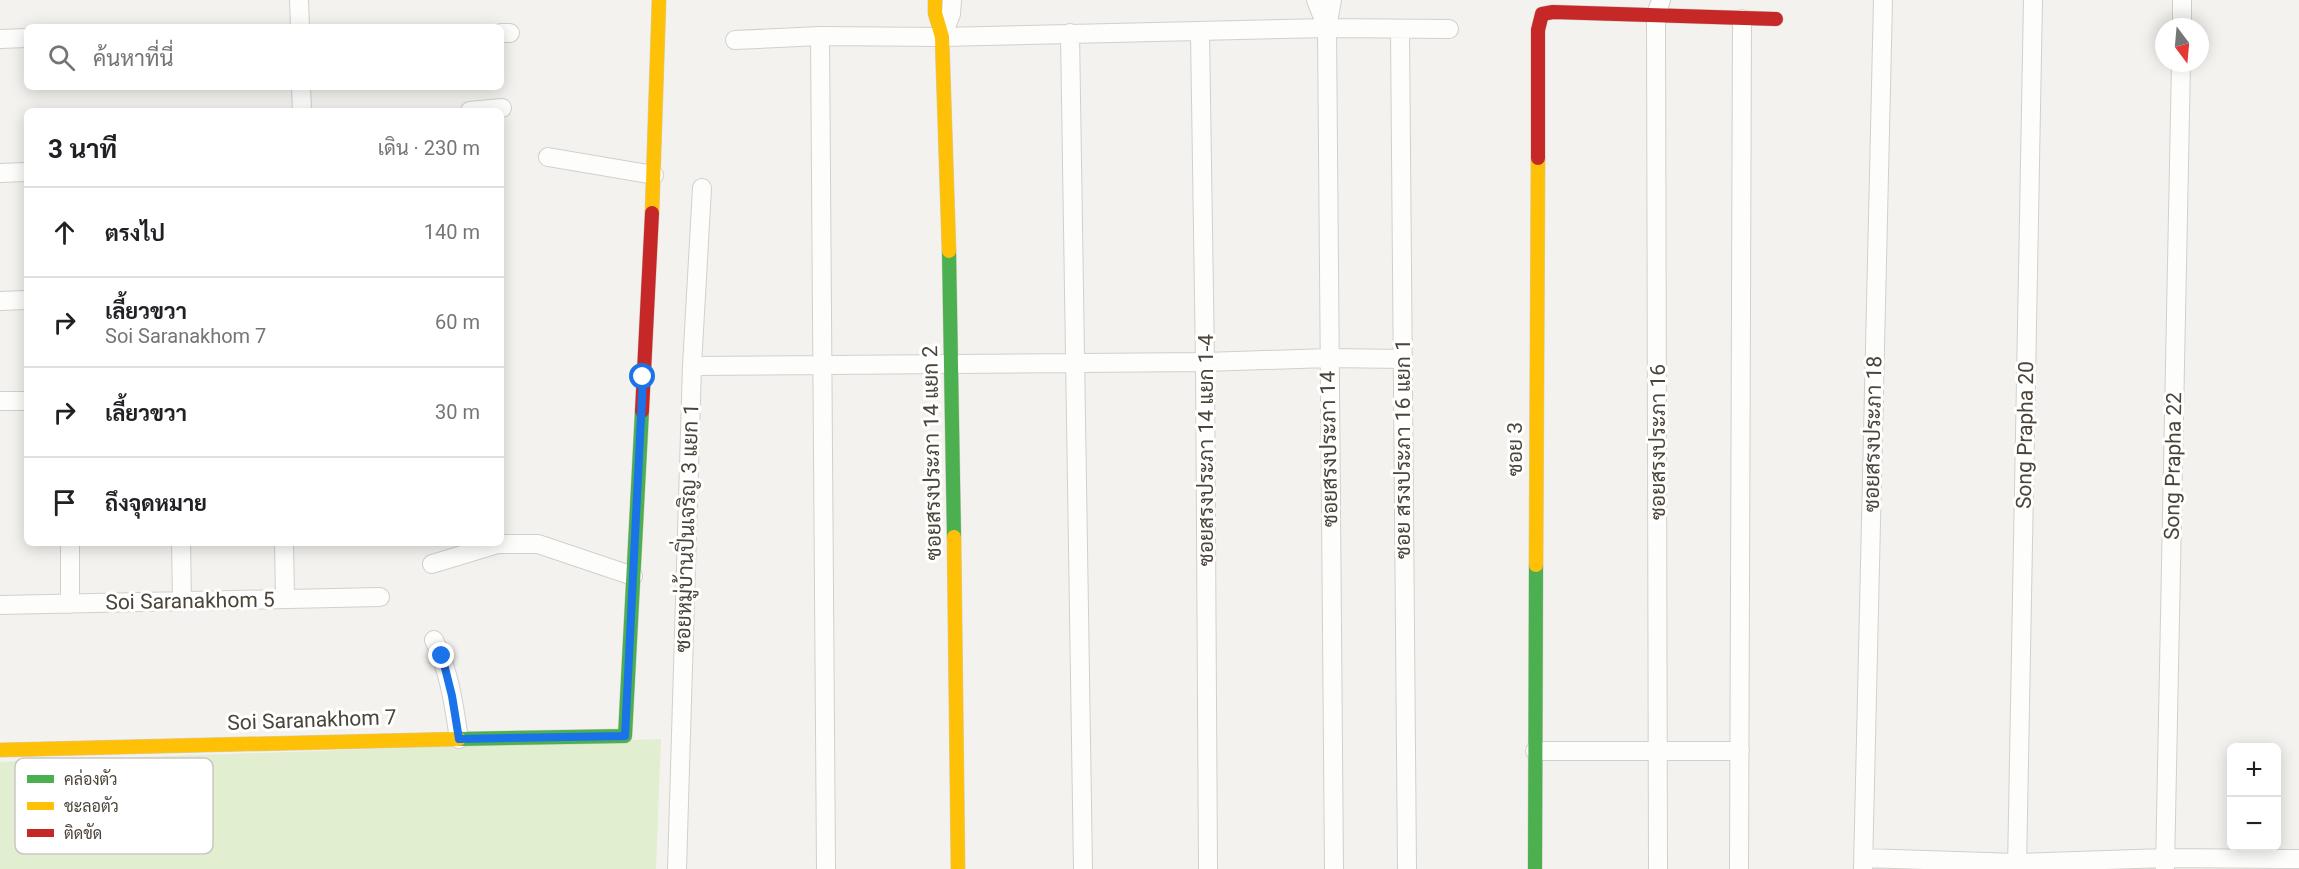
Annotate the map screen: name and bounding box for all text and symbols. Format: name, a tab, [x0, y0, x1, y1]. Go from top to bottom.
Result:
north arrow	[2155, 18, 2209, 72]
search box	[24, 24, 504, 90]
icon: search	[45, 41, 78, 74]
text: ค้นหาที่นี่	[93, 46, 173, 71]
text: 3 นาที	[48, 134, 117, 164]
text: เดิน · 230 m	[378, 136, 480, 160]
icon: ahead	[48, 216, 81, 249]
text: 140 m	[424, 220, 480, 244]
text: ตรงไป	[105, 221, 165, 246]
text: เลี้ยวขวา	[105, 299, 187, 324]
icon: right	[48, 306, 81, 339]
text: 60 m	[435, 310, 480, 334]
text: Soi Saranakhom 7	[105, 324, 266, 348]
street label: ซอยสรงประภา 14 แยก 1-4	[1194, 334, 1218, 566]
street label: ซอย สรงประภา 16 แยก 1	[1391, 339, 1415, 559]
street label: ซอยสรงประภา 14 แยก 2	[918, 345, 946, 561]
street label: ซอยสรงประภา 18	[1860, 356, 1886, 512]
street label: Song Prapha 20	[2012, 361, 2038, 509]
route start	[629, 363, 655, 389]
street label: ซอยสรงประภา 16	[1646, 364, 1670, 520]
street label: ซอยสรงประภา 14	[1316, 371, 1342, 527]
street label: Song Prapha 22	[2160, 392, 2186, 540]
icon: right	[48, 396, 81, 429]
text: 30 m	[435, 400, 480, 424]
text: เลี้ยวขวา	[105, 401, 187, 426]
street label: ซอยหมู่บ้านปิ่นเจริญ 3 แยก 1	[664, 403, 706, 653]
street label: ซอย 3	[1503, 422, 1527, 476]
icon: arrive	[48, 486, 81, 519]
text: ถึงจุดหมาย	[105, 491, 207, 516]
street label: Soi Saranakhom 5	[105, 588, 275, 614]
route end	[428, 642, 454, 668]
street label: Soi Saranakhom 7	[227, 705, 397, 735]
map controls	[2227, 743, 2281, 851]
button: +	[2227, 743, 2281, 797]
legend	[15, 758, 213, 854]
text: คล่องตัว	[64, 769, 118, 789]
text: ชะลอตัว	[64, 796, 119, 816]
button: −	[2227, 797, 2281, 851]
text: ติดขัด	[64, 823, 102, 843]

